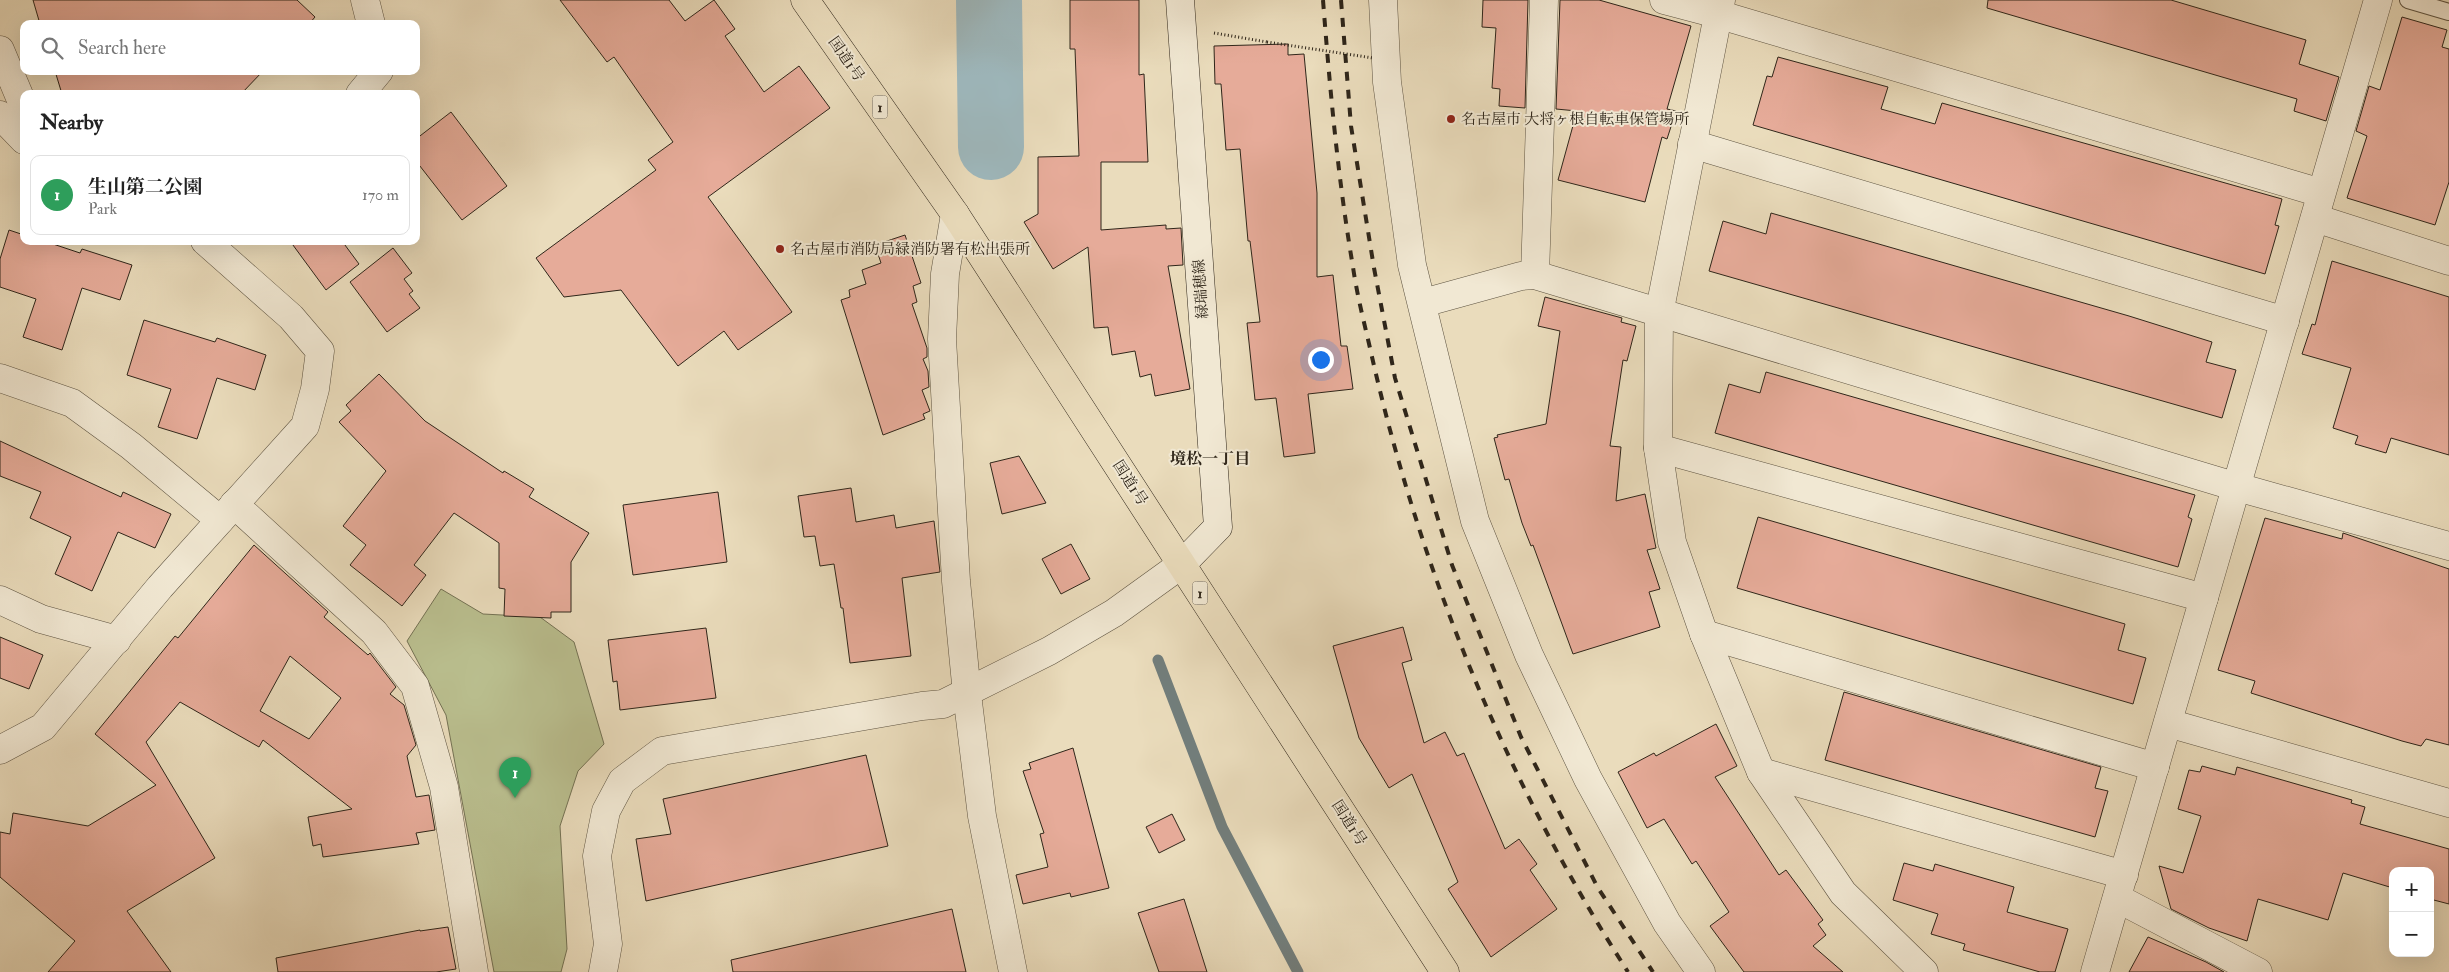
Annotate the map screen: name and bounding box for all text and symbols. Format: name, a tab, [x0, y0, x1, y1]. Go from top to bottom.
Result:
search box	[20, 20, 420, 75]
street label: 国道1号	[824, 33, 868, 85]
icon: search	[38, 34, 66, 62]
text: Search here	[78, 36, 166, 60]
road number: 1	[872, 95, 888, 118]
text: Nearby	[40, 109, 103, 136]
place label: 名古屋市 大将ヶ根自転車保管場所	[1461, 110, 1689, 129]
marker: 名古屋市 大将ヶ根自転車保管場所	[1445, 113, 1457, 125]
text: 生山第二公園	[88, 175, 202, 199]
text: 1	[54, 185, 60, 205]
text: 170 m	[362, 185, 399, 205]
text: Park	[88, 199, 117, 219]
place label: 名古屋市消防局緑消防署有松出張所	[790, 240, 1030, 259]
marker: 名古屋市消防局緑消防署有松出張所	[774, 243, 786, 255]
street label: 緑瑞穂線	[1189, 258, 1213, 320]
your location	[1308, 347, 1334, 373]
district label: 境松一丁目	[1170, 449, 1250, 469]
street label: 国道1号	[1108, 457, 1152, 509]
road number: 1	[1192, 582, 1208, 604]
pin: 1	[499, 757, 531, 798]
street label: 国道1号	[1327, 797, 1371, 849]
map controls	[2389, 867, 2434, 957]
button: +	[2389, 867, 2434, 912]
button: −	[2389, 912, 2434, 957]

